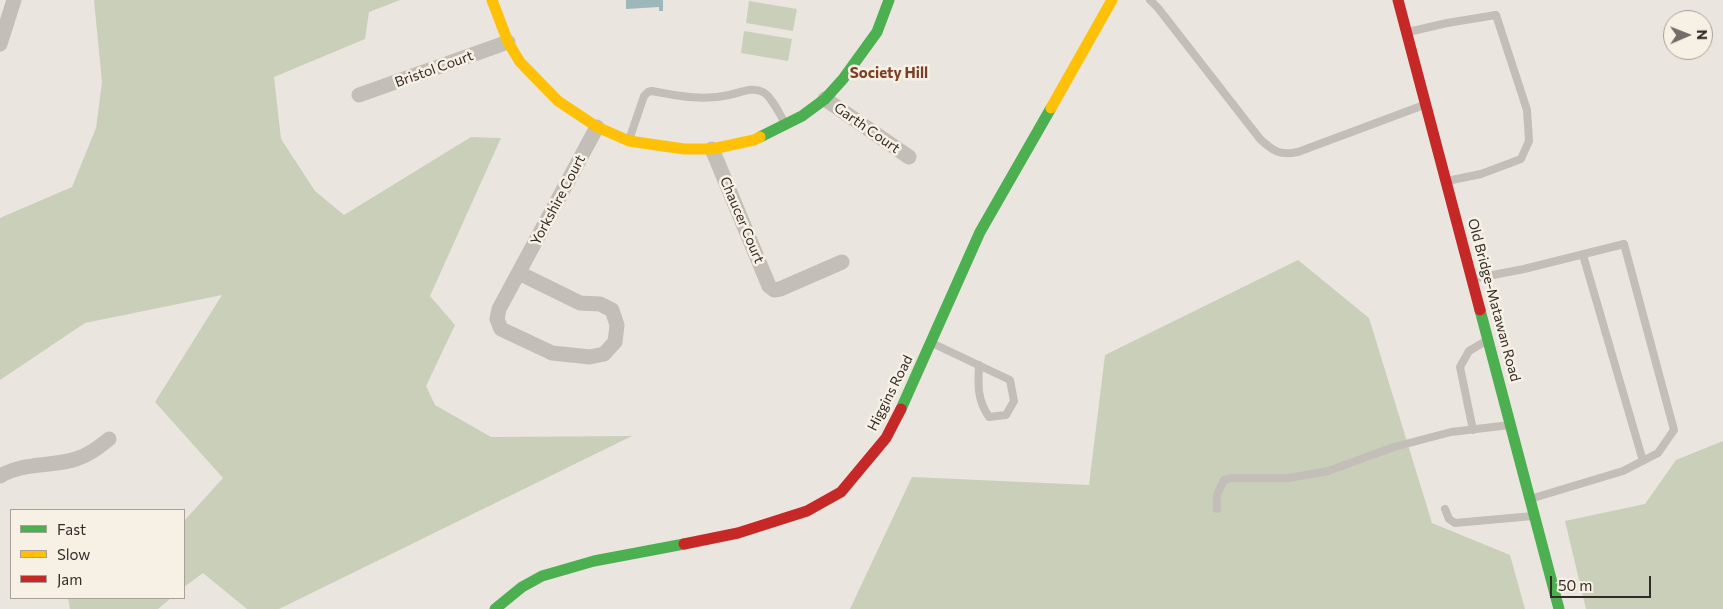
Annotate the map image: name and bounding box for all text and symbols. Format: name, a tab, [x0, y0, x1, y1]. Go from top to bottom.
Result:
north arrow	[1663, 10, 1713, 60]
text: N	[1694, 29, 1711, 40]
street label: Bristol Court	[393, 47, 475, 91]
district label: Society Hill	[850, 64, 928, 82]
street label: Garth Court	[831, 99, 903, 157]
street label: Yorkshire Court	[527, 152, 589, 248]
street label: Chaucer Court	[716, 174, 768, 266]
street label: Old Bridge-Matawan Road	[1464, 217, 1524, 383]
street label: Higgins Road	[864, 352, 916, 434]
legend	[10, 509, 185, 599]
text: Fast	[57, 520, 86, 538]
text: Slow	[57, 545, 90, 563]
scale bar	[1553, 566, 1654, 598]
text: Jam	[57, 570, 82, 588]
text: 50 m	[1558, 576, 1592, 594]

